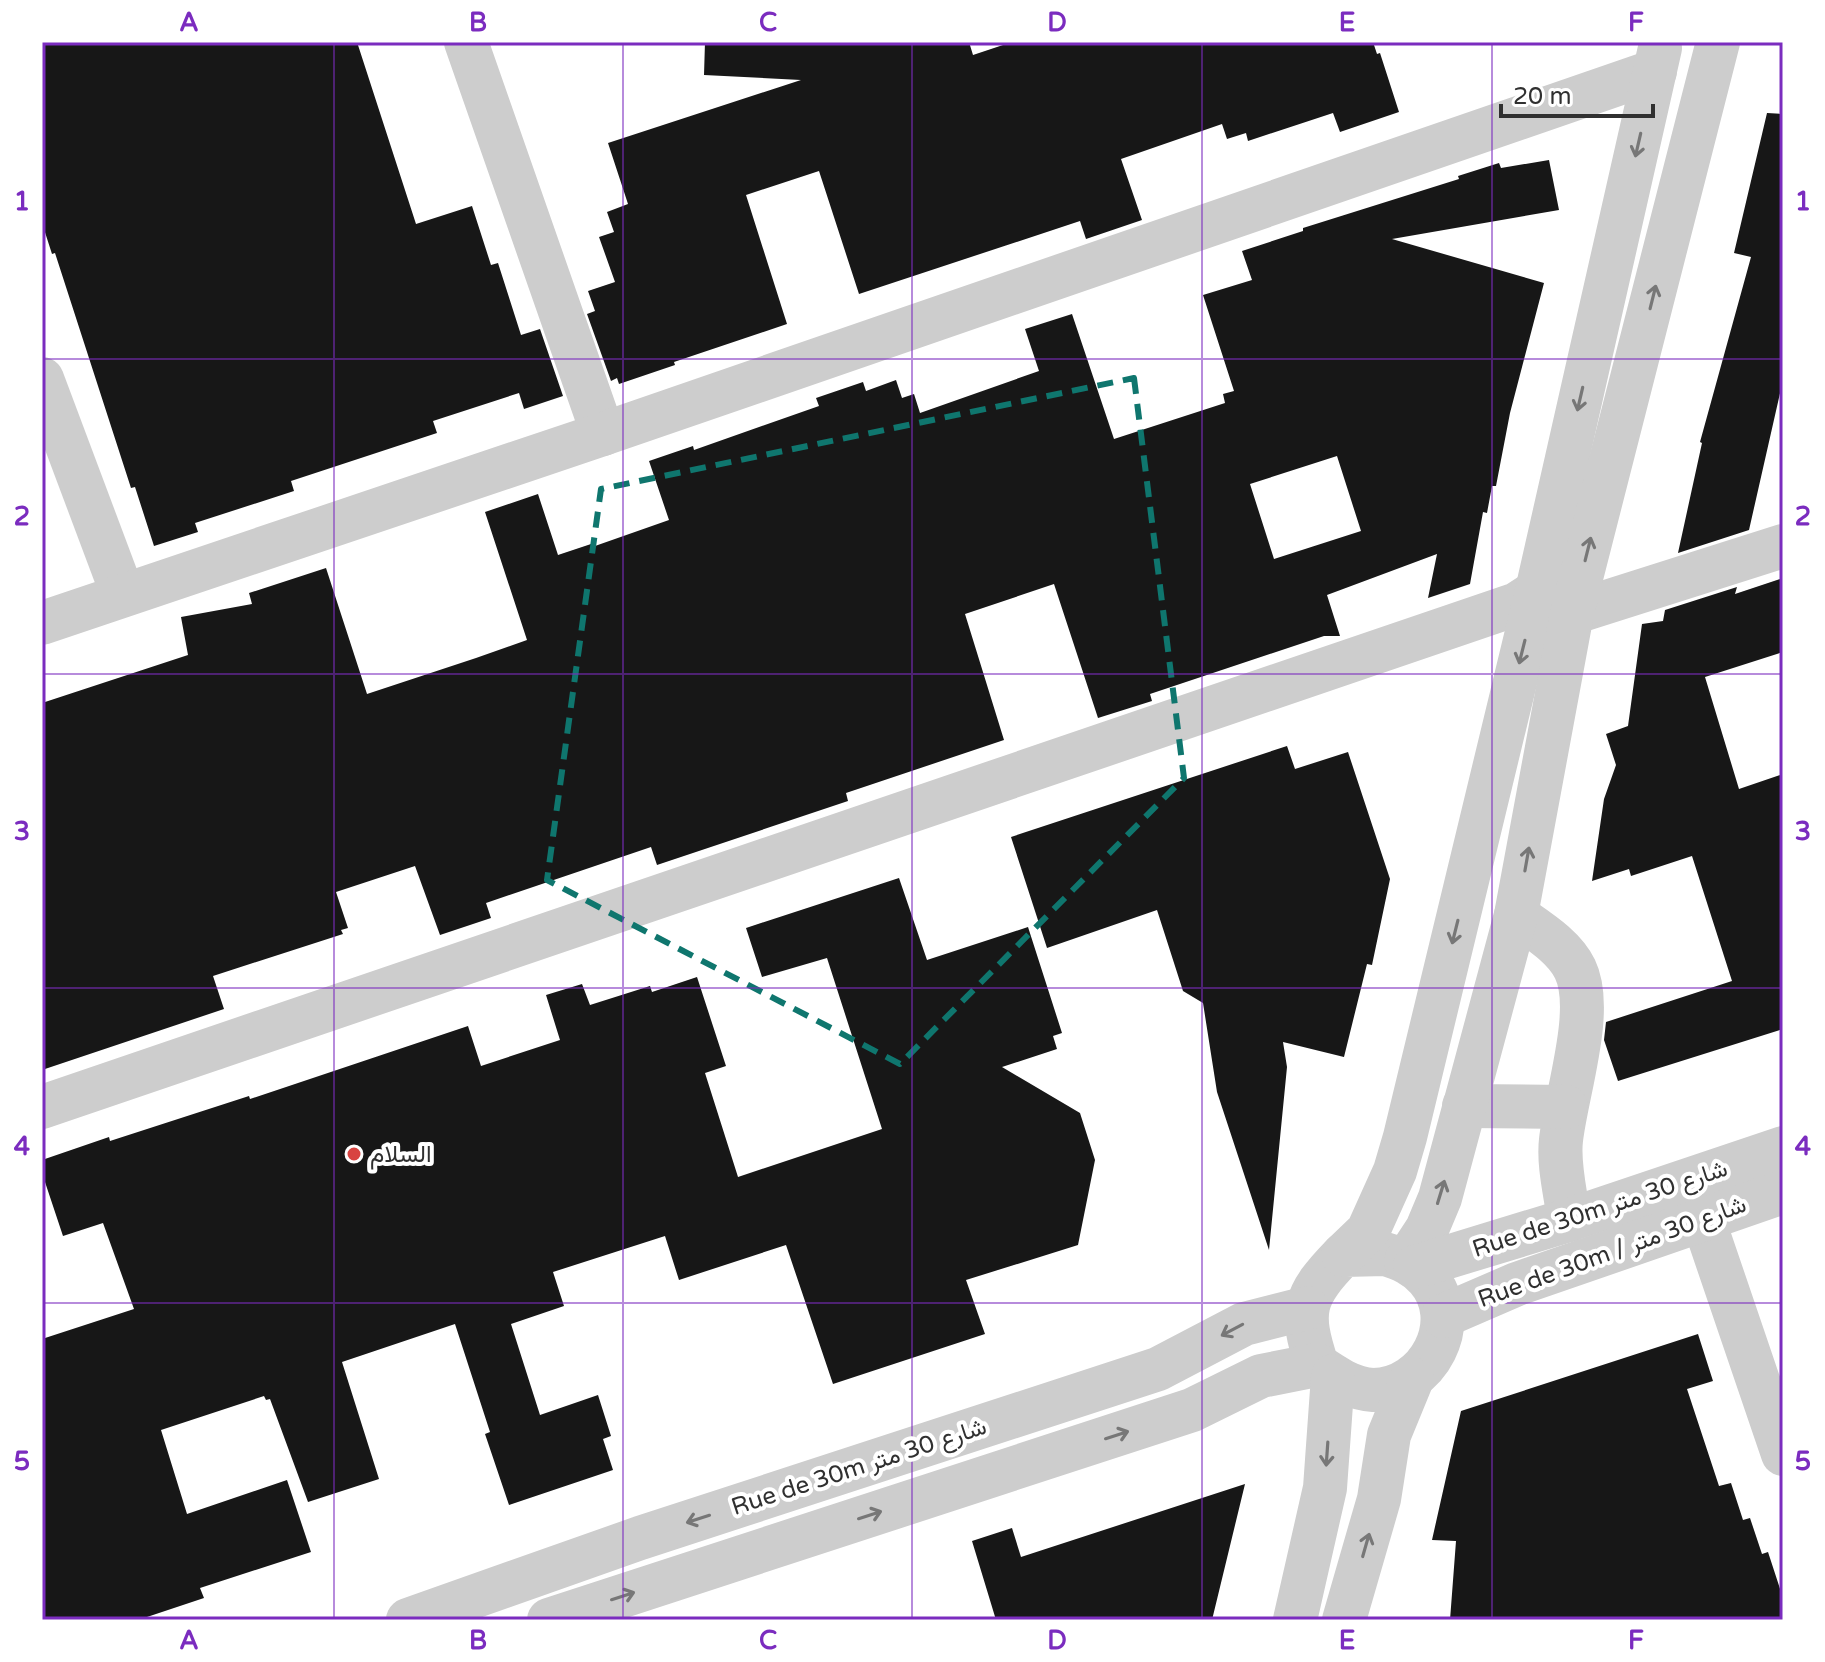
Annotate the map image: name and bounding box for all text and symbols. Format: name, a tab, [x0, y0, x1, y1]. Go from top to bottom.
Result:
text: A	[179, 7, 199, 38]
text: B	[469, 7, 487, 38]
text: C	[759, 7, 777, 38]
text: D	[1047, 7, 1067, 38]
text: E	[1339, 7, 1355, 38]
text: F	[1628, 7, 1644, 38]
scale bar	[1501, 68, 1653, 118]
text: 20 m	[1513, 82, 1571, 111]
one-way arrow	[1630, 132, 1645, 158]
text: 1	[14, 186, 30, 217]
text: 1	[1795, 186, 1811, 217]
one-way arrow	[1646, 284, 1661, 310]
one-way arrow	[1572, 386, 1587, 411]
text: 2	[14, 501, 30, 532]
text: 2	[1795, 501, 1811, 532]
one-way arrow	[1581, 536, 1596, 562]
one-way arrow	[1514, 639, 1529, 665]
text: 3	[14, 816, 30, 847]
text: 3	[1795, 816, 1811, 847]
one-way arrow	[1520, 846, 1535, 872]
one-way arrow	[1446, 919, 1461, 945]
text: 4	[14, 1131, 30, 1162]
text: 4	[1795, 1131, 1811, 1162]
place label: السلام	[370, 1140, 431, 1170]
marker: السلام	[345, 1145, 363, 1163]
street label: Rue de 30m شارع 30 متر	[1469, 1154, 1732, 1265]
one-way arrow	[1434, 1179, 1449, 1205]
street label: Rue de 30m / شارع 30 متر	[1474, 1190, 1750, 1315]
one-way arrow	[1221, 1322, 1244, 1338]
street label: Rue de 30m شارع 30 متر	[728, 1412, 991, 1523]
one-way arrow	[1105, 1426, 1130, 1441]
one-way arrow	[1319, 1440, 1334, 1467]
text: 5	[14, 1446, 30, 1477]
text: 5	[1795, 1446, 1811, 1477]
one-way arrow	[857, 1507, 882, 1521]
one-way arrow	[685, 1513, 710, 1528]
one-way arrow	[1359, 1533, 1374, 1559]
one-way arrow	[610, 1587, 635, 1602]
text: A	[179, 1625, 199, 1656]
text: B	[469, 1625, 487, 1656]
text: C	[759, 1625, 777, 1656]
text: D	[1047, 1625, 1067, 1656]
text: E	[1339, 1625, 1355, 1656]
text: F	[1628, 1625, 1644, 1656]

